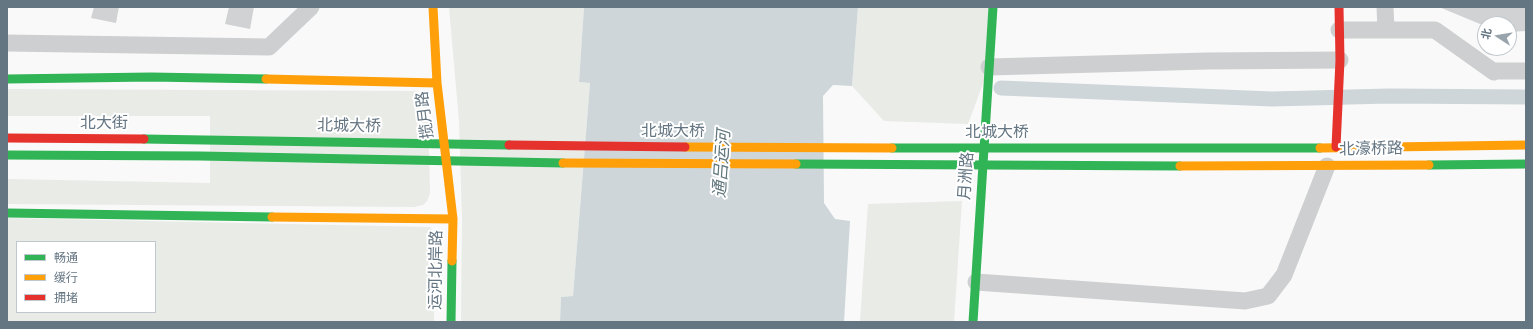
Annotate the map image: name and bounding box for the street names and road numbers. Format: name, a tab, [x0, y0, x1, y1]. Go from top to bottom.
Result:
street label: 揽月路	[414, 90, 438, 140]
street label: 北大街	[80, 114, 128, 134]
street label: 北城大桥	[317, 117, 381, 137]
street label: 北城大桥	[641, 122, 705, 142]
street label: 北城大桥	[965, 123, 1029, 143]
street label: 北濠桥路	[1339, 140, 1403, 160]
street label: 月洲路	[956, 151, 978, 201]
street label: 运河北岸路	[427, 230, 447, 310]

